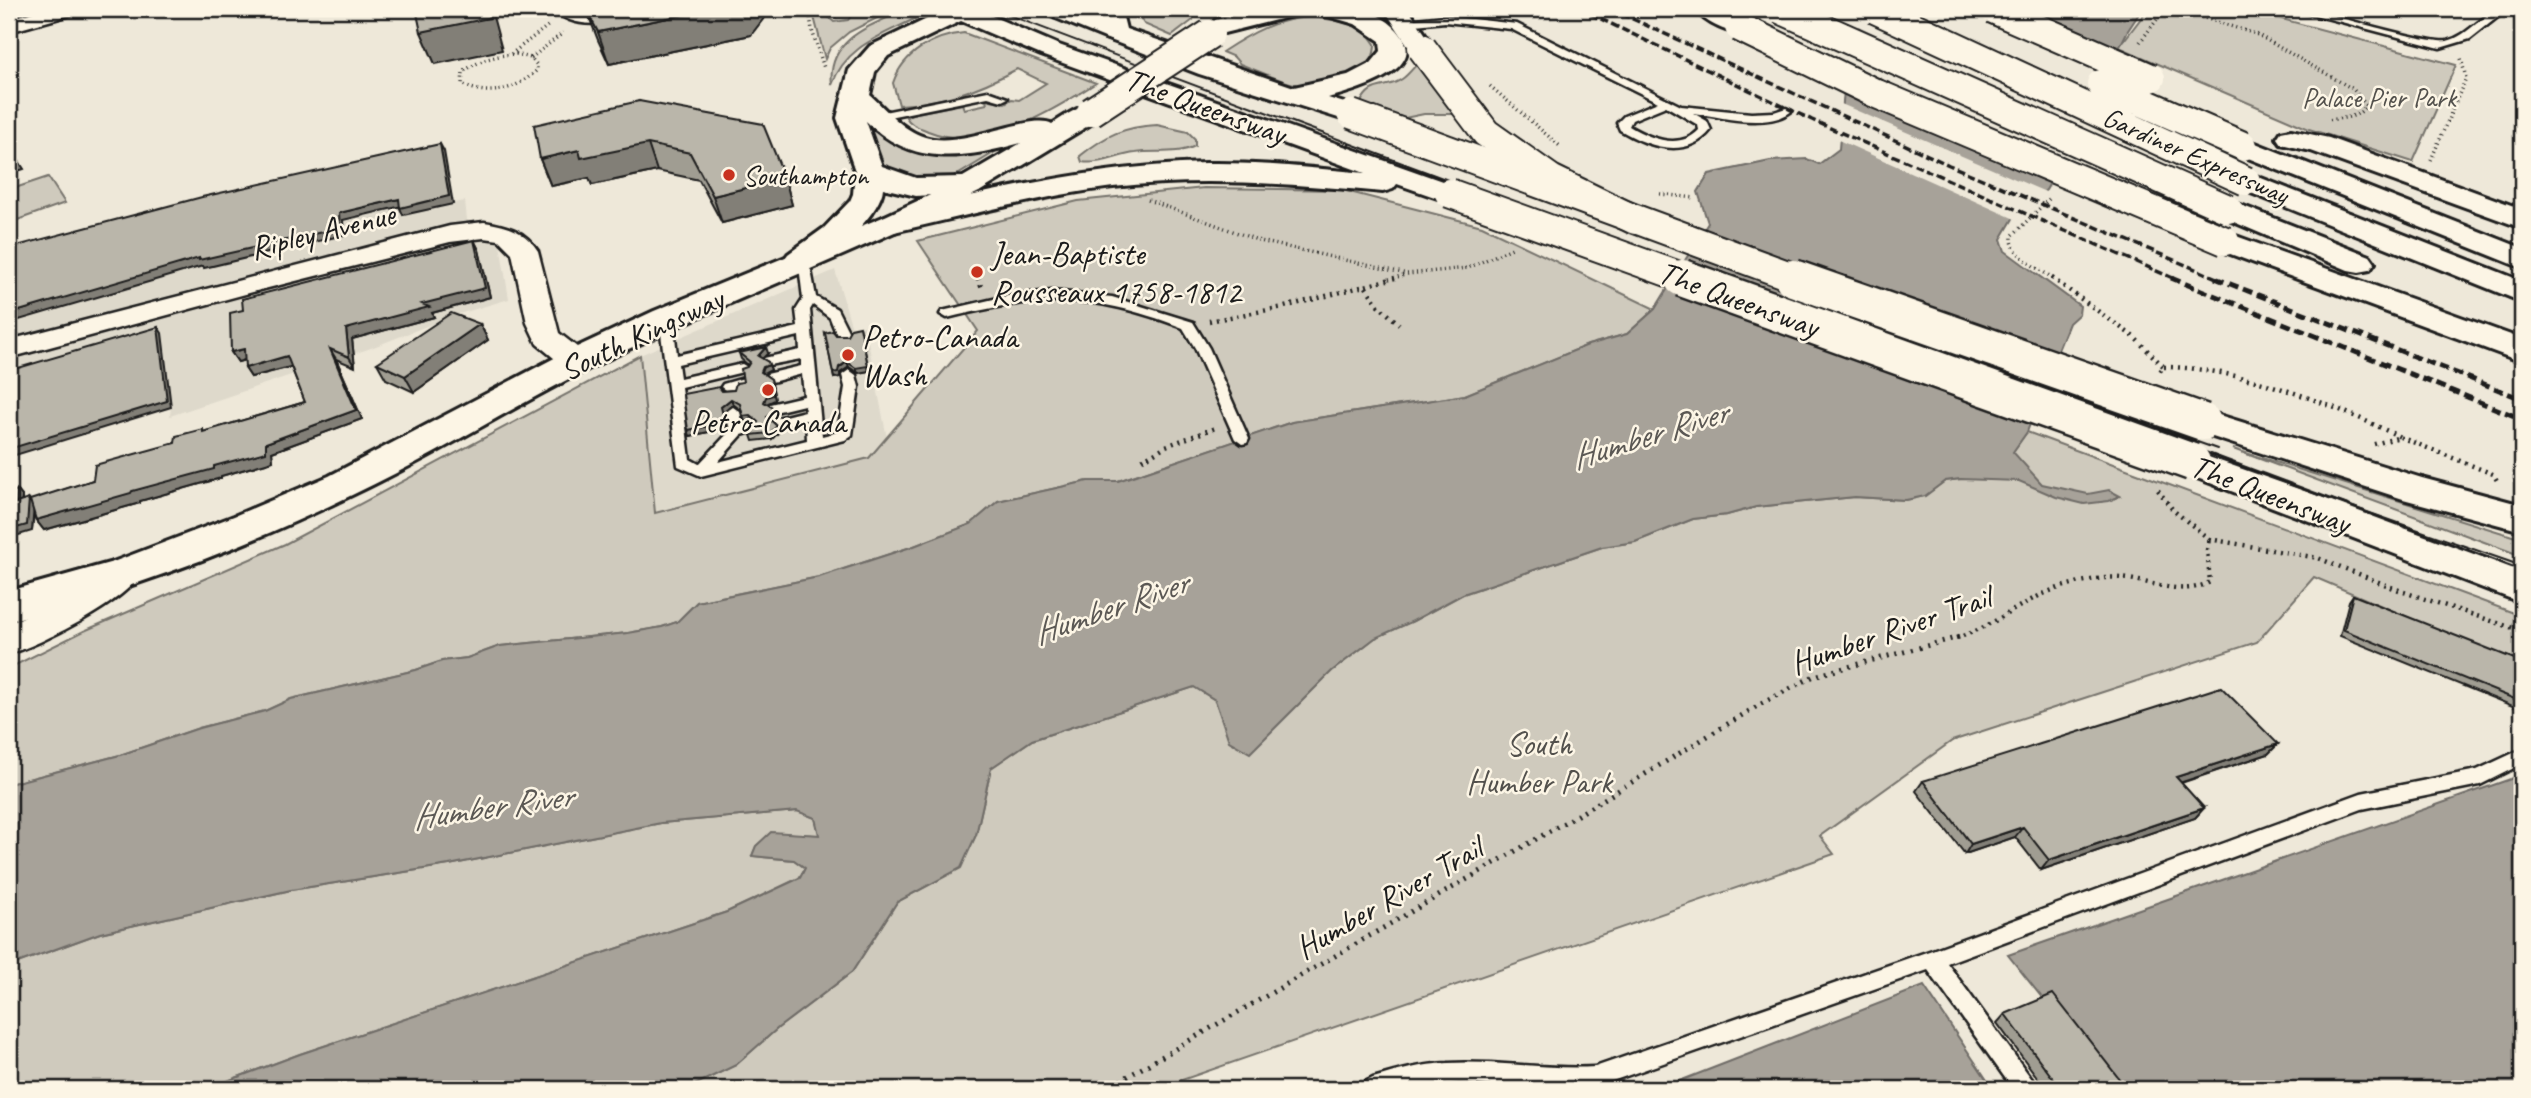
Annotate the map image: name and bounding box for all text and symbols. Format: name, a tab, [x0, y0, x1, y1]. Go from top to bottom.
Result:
street label: The Queensway	[1120, 58, 1294, 155]
park label: Palace Pier Park	[2302, 80, 2458, 115]
street label: Gardiner Expressway	[2098, 99, 2296, 213]
place label: Southampton	[743, 158, 869, 193]
marker: Southampton	[721, 167, 737, 183]
street label: Ripley Avenue	[245, 192, 401, 269]
place label: Jean-Baptiste Rousseaux 1758-1812	[989, 233, 1244, 313]
street label: The Queensway	[1653, 251, 1827, 348]
marker: Jean-Baptiste Rousseaux 1758-1812	[969, 264, 985, 280]
street label: South Kingsway	[553, 277, 732, 390]
place label: Petro-Canada Wash	[862, 316, 1020, 396]
marker: Petro-Canada Wash	[840, 347, 856, 363]
marker: Petro-Canada	[760, 382, 776, 398]
water label: Humber River	[1566, 388, 1738, 480]
place label: Petro-Canada	[690, 401, 848, 443]
street label: The Queensway	[2185, 444, 2359, 544]
water label: Humber River	[1027, 558, 1199, 655]
street label: Humber River Trail	[1785, 574, 2001, 684]
park label: South Humber Park	[1466, 723, 1614, 803]
water label: Humber River	[409, 772, 580, 840]
street label: Humber River Trail	[1287, 825, 1494, 968]

